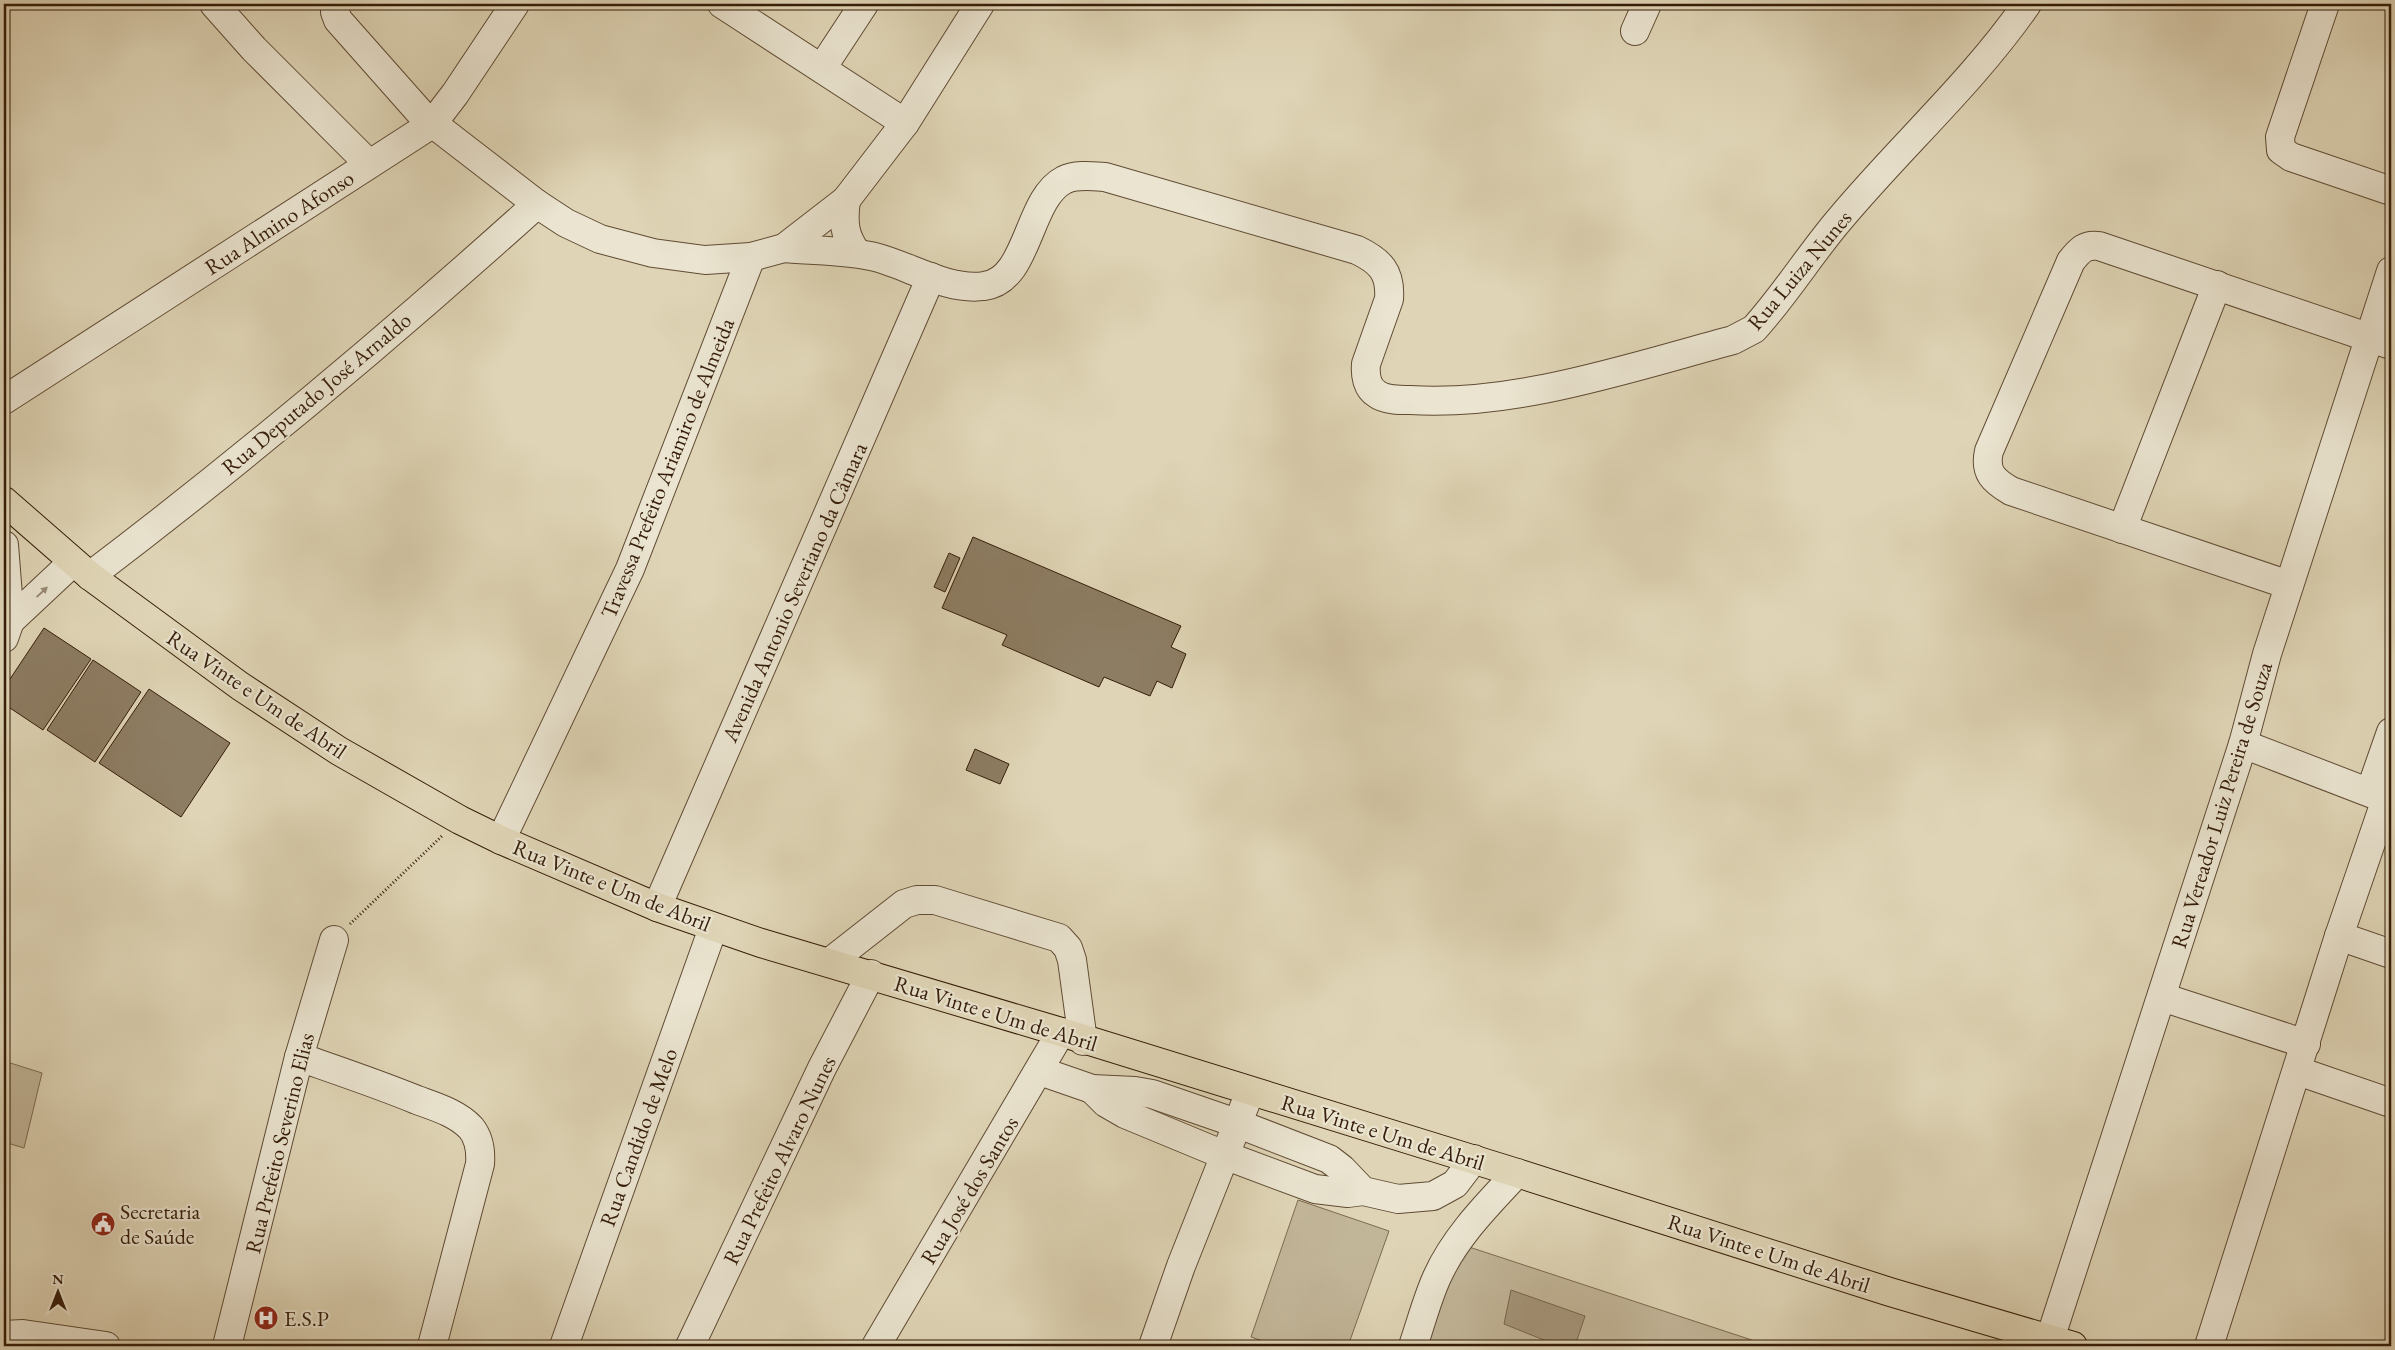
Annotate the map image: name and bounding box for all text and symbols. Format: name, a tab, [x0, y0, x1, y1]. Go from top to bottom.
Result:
street label: Rua Almino Afonso	[199, 163, 360, 282]
street label: Rua Luiza Nunes	[1741, 204, 1858, 336]
street label: Rua Deputado José Arnaldo	[215, 305, 417, 481]
street label: Travessa Prefeito Ariamiro de Almeida	[594, 314, 741, 623]
street label: Avenida Antonio Severiano da Câmara	[715, 438, 874, 748]
one-way arrow	[35, 586, 47, 598]
street label: Rua Vinte e Um de Abril	[161, 623, 352, 765]
street label: Rua Vereador Luiz Pereira de Souza	[2164, 658, 2279, 952]
street label: Rua Vinte e Um de Abril	[509, 832, 715, 938]
street label: Rua Vinte e Um de Abril	[891, 969, 1101, 1058]
street label: Rua Prefeito Severino Elias	[238, 1030, 321, 1256]
street label: Rua Candido de Melo	[593, 1044, 684, 1230]
street label: Rua Prefeito Alvaro Nunes	[716, 1051, 843, 1269]
street label: Rua Vinte e Um de Abril	[1278, 1088, 1488, 1177]
street label: Rua José dos Santos	[914, 1111, 1025, 1270]
place label: Secretaria de Saúde	[120, 1197, 201, 1251]
street label: Rua Vinte e Um de Abril	[1664, 1207, 1874, 1300]
public building icon: Secretaria de Saúde	[90, 1211, 116, 1237]
north arrow	[32, 1268, 82, 1318]
text: N	[52, 1270, 64, 1288]
place label: E.S.P	[284, 1304, 329, 1333]
hospital icon: E.S.P	[253, 1305, 279, 1331]

